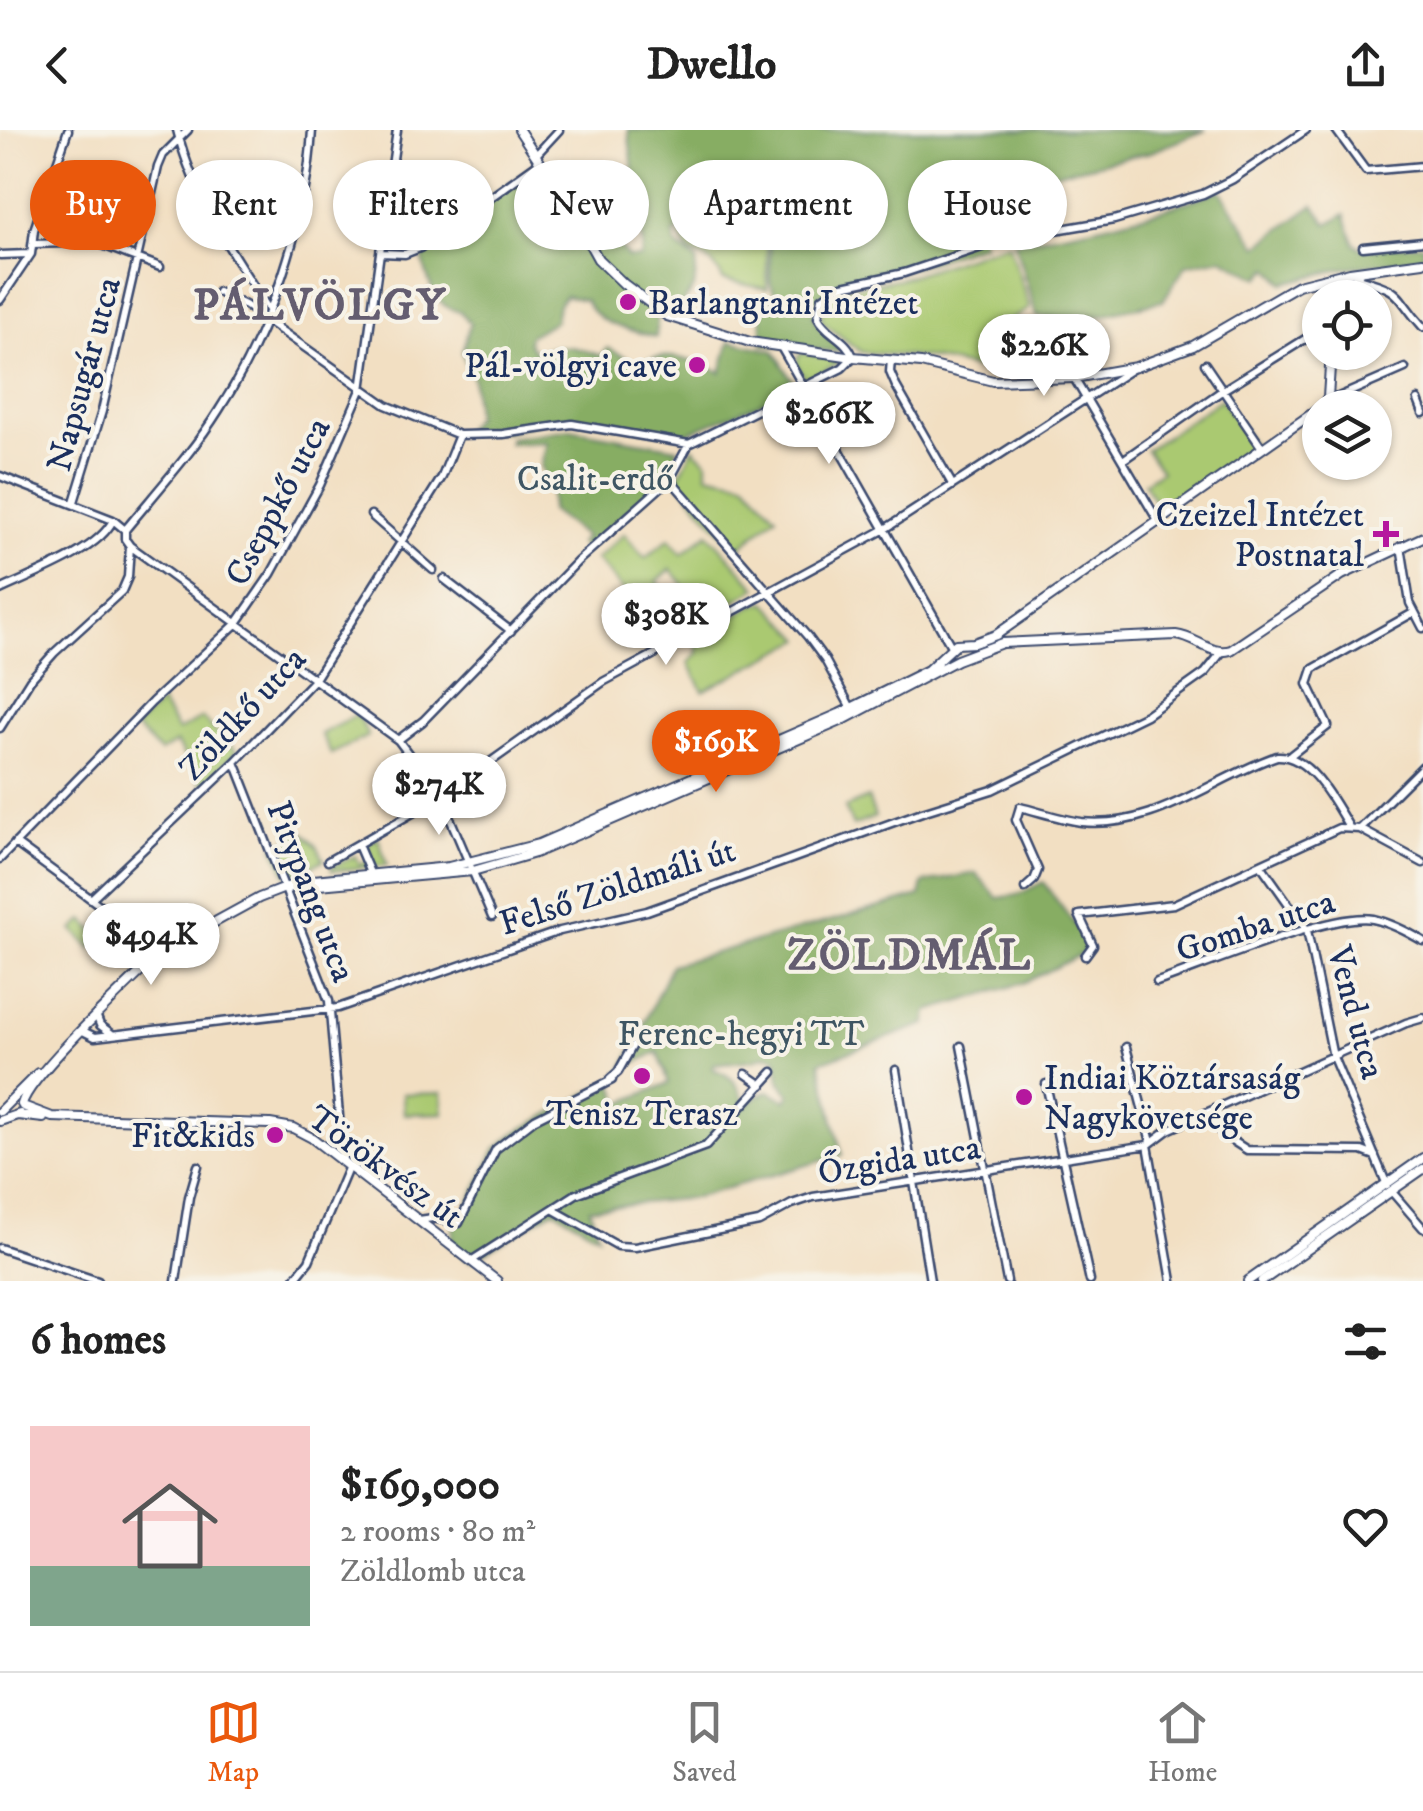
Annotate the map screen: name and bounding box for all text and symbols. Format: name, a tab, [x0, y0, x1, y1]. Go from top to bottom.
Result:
text: Dwello	[647, 37, 776, 93]
icon: back	[30, 38, 85, 93]
icon: share	[1338, 38, 1393, 93]
chip: Buy	[30, 160, 156, 250]
chip: Rent	[176, 160, 313, 250]
chip: Filters	[333, 160, 494, 250]
chip: New	[514, 160, 649, 250]
chip: Apartment	[669, 160, 888, 250]
chip: House	[908, 160, 1067, 250]
street label: Napsugár utca	[38, 272, 132, 477]
district label: PÁLVÖLGY	[193, 277, 447, 334]
map controls	[1302, 280, 1392, 480]
button: locate	[1302, 280, 1392, 370]
place label: Barlangtani Intézet	[648, 282, 919, 326]
marker: Barlangtani Intézet	[617, 291, 639, 313]
pin: $226K	[974, 314, 1114, 399]
text: $226K	[1000, 326, 1088, 366]
place label: Pál-völgyi cave	[464, 345, 677, 389]
marker: Pál-völgyi cave	[686, 354, 708, 376]
pin: $266K	[759, 382, 899, 467]
button: layers	[1302, 390, 1392, 480]
text: $266K	[785, 394, 873, 434]
street label: Cseppkő utca	[216, 410, 341, 594]
park label: Csalit-erdő	[517, 458, 673, 502]
place label: Czeizel Intézet Postnatal	[1156, 494, 1364, 578]
marker: Czeizel Intézet Postnatal	[1373, 521, 1399, 547]
pin: $308K	[596, 583, 736, 668]
text: $308K	[623, 595, 709, 635]
street label: Zöldkő utca	[170, 638, 317, 790]
pin: $169K	[646, 710, 786, 795]
text: $169K	[674, 722, 758, 762]
pin: $274K	[369, 753, 509, 838]
text: $274K	[394, 765, 484, 805]
street label: Pitypang utca	[255, 795, 365, 989]
street label: Felső Zöldmáli út	[494, 829, 741, 947]
street label: Gomba utca	[1171, 881, 1341, 973]
pin: $494K	[81, 903, 221, 988]
text: $494K	[105, 915, 197, 955]
district label: ZÖLDMÁL	[787, 927, 1033, 984]
street label: Vend utca	[1316, 940, 1394, 1084]
park label: Ferenc-hegyi TT	[618, 1013, 865, 1057]
place label: Indiai Köztársaság Nagykövetsége	[1044, 1057, 1301, 1141]
marker: Tenisz Terasz	[631, 1065, 653, 1087]
marker: Indiai Köztársaság Nagykövetsége	[1013, 1086, 1035, 1108]
place label: Tenisz Terasz	[546, 1093, 738, 1137]
street label: Törökvész út	[298, 1096, 471, 1239]
place label: Fit&kids	[131, 1115, 255, 1159]
marker: Fit&kids	[264, 1124, 286, 1146]
street label: Őzgida utca	[815, 1125, 984, 1196]
icon: filters	[1338, 1314, 1393, 1369]
text: 6 homes	[30, 1315, 166, 1367]
text: $169,000	[340, 1460, 500, 1512]
icon: home	[110, 1466, 230, 1586]
icon: heart	[1338, 1499, 1393, 1554]
text: 2 rooms · 80 m²	[340, 1512, 535, 1552]
text: Zöldlomb utca	[340, 1552, 526, 1592]
tab: Map	[206, 1695, 261, 1790]
tab: Saved	[672, 1695, 737, 1790]
tab: Home	[1148, 1695, 1217, 1790]

